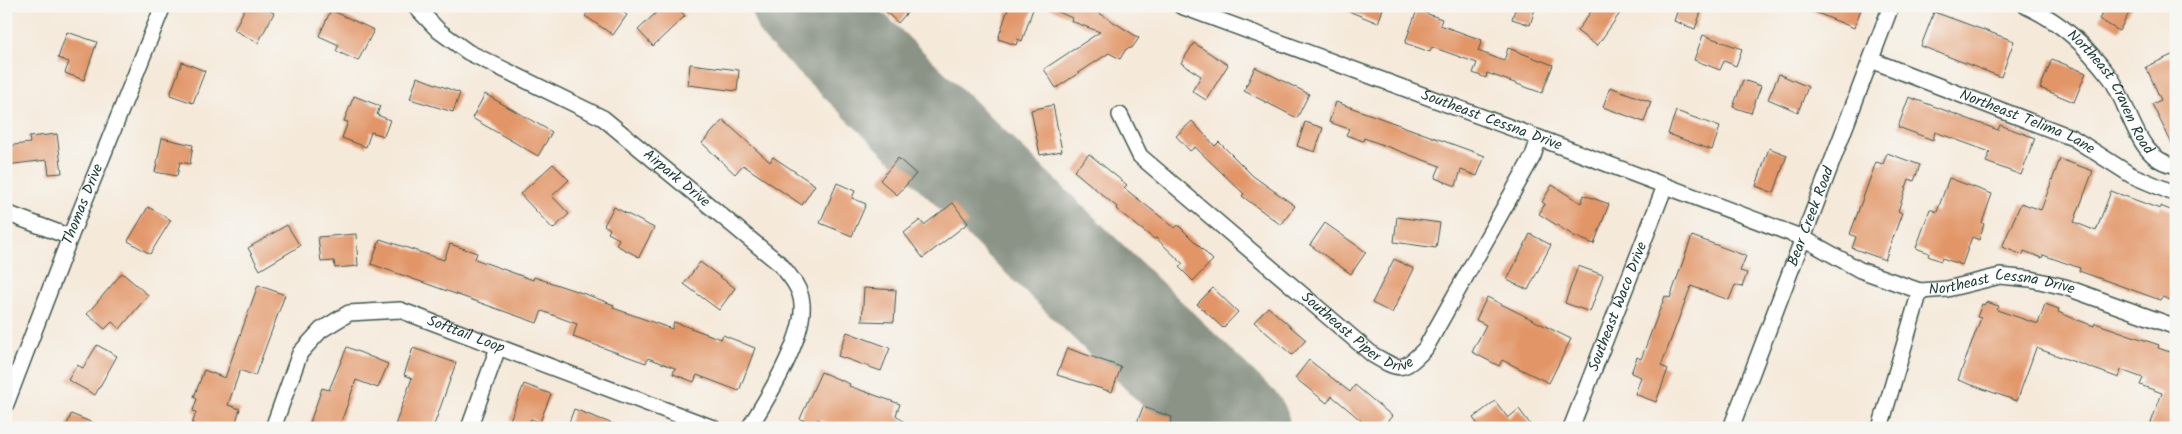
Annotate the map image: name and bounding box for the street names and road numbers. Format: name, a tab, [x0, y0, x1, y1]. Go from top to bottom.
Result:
street label: Northeast Craven Road	[2061, 24, 2160, 161]
street label: Northeast Telima Lane	[1956, 83, 2100, 161]
street label: Southeast Cessna Drive	[1418, 84, 1566, 158]
street label: Airpark Drive	[638, 144, 716, 214]
street label: Thomas Drive	[56, 160, 110, 248]
street label: Bear Creek Road	[1781, 163, 1841, 270]
street label: Southeast Waco Drive	[1582, 238, 1654, 375]
street label: Northeast Cessna Drive	[1928, 263, 2079, 302]
street label: Southeast Piper Drive	[1295, 286, 1420, 379]
street label: Softtail Loop	[423, 309, 508, 360]

